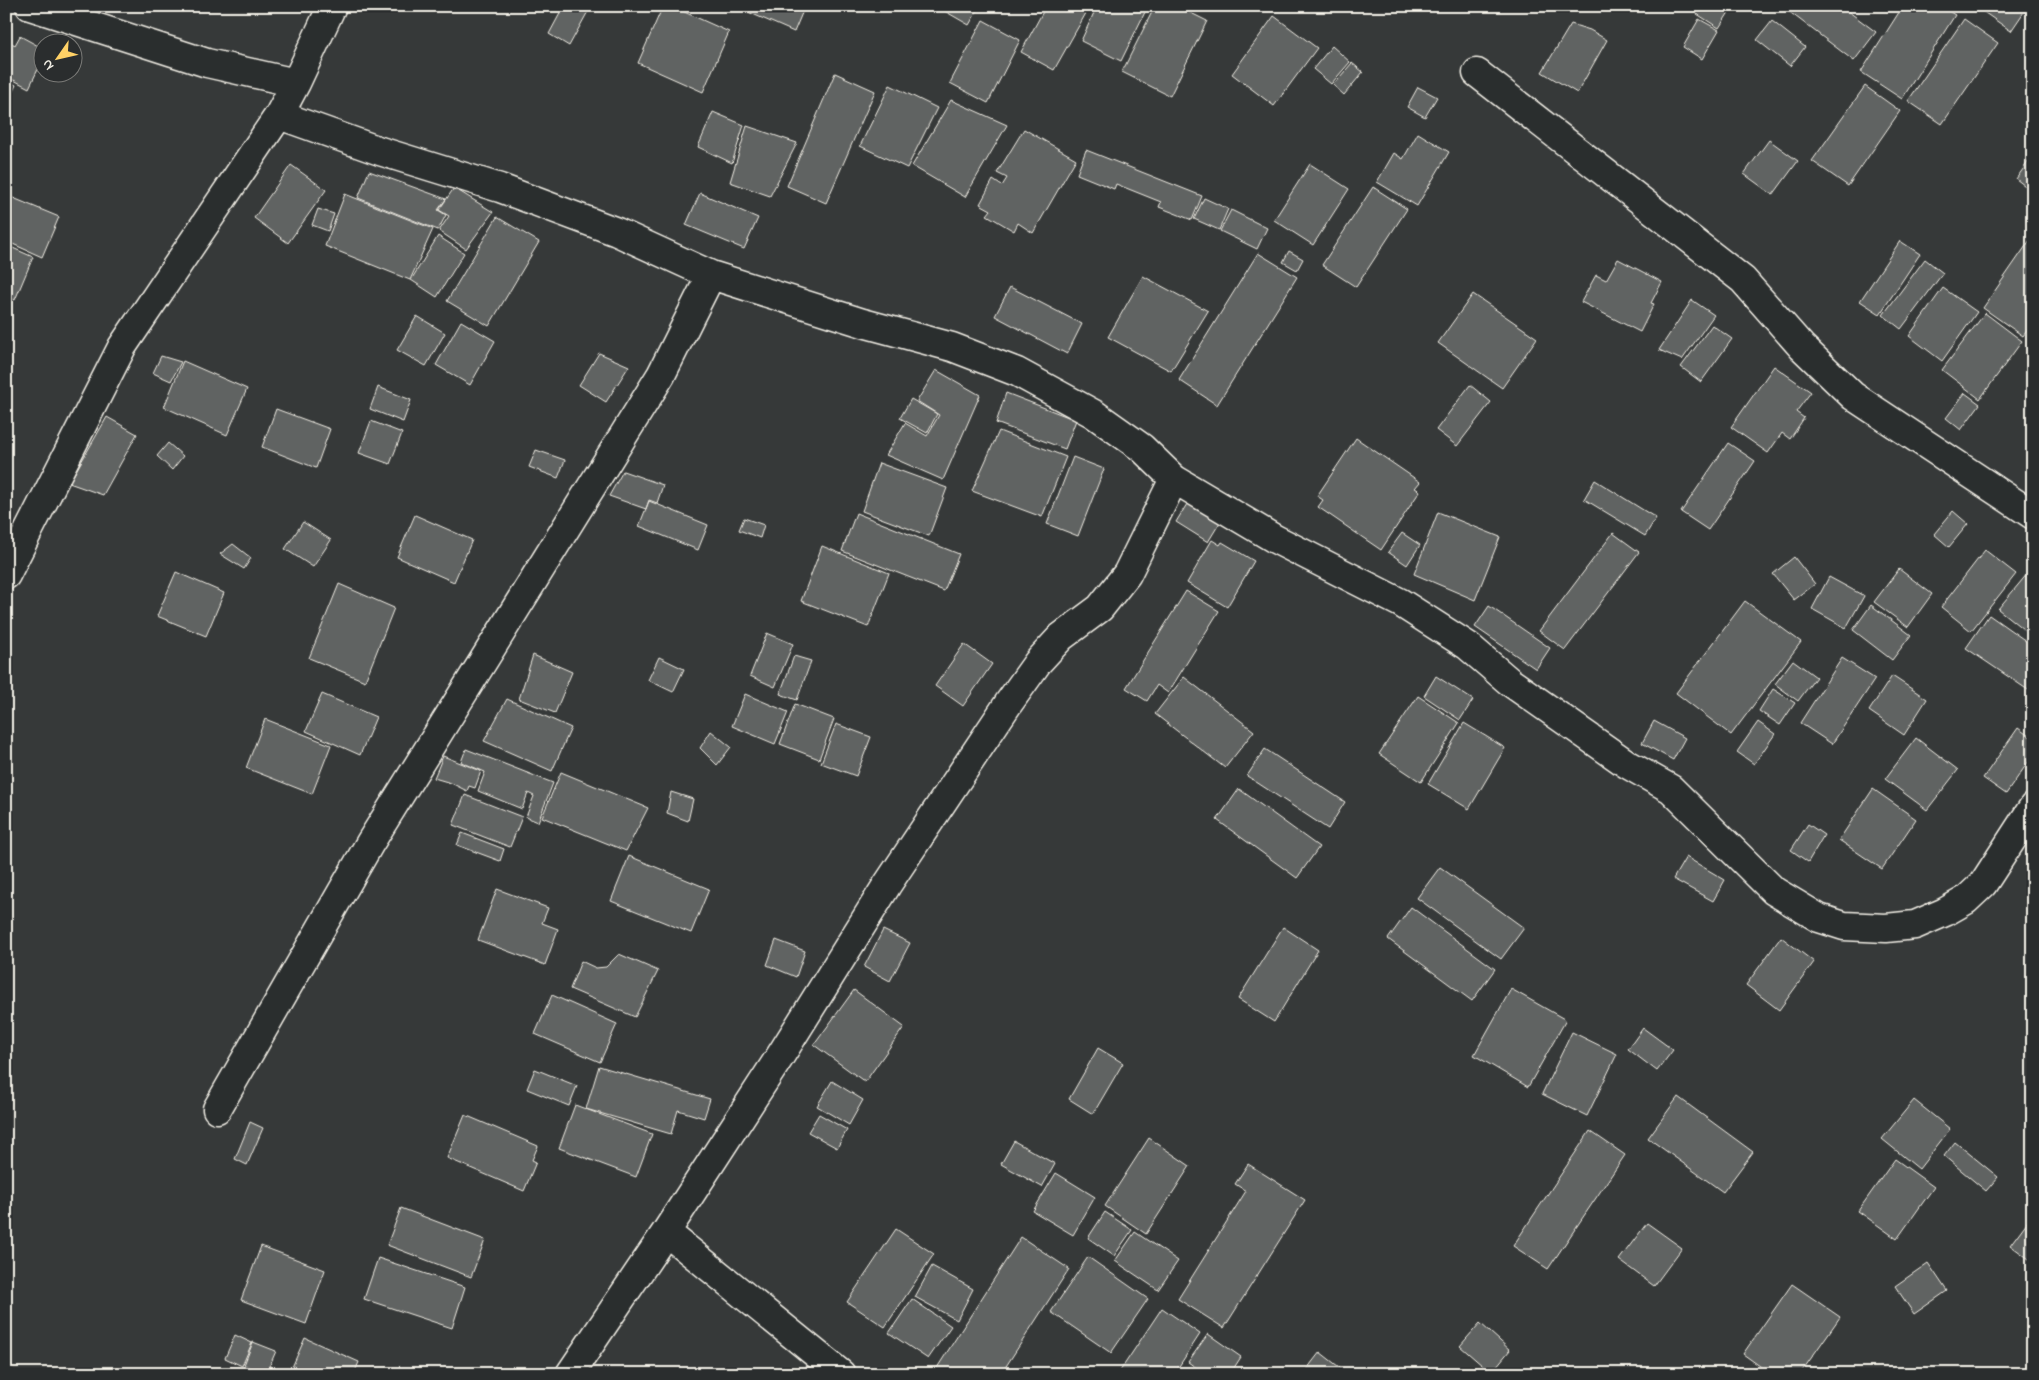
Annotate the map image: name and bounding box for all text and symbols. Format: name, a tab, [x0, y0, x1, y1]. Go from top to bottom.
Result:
north arrow	[32, 32, 82, 82]
text: N	[37, 55, 60, 74]

